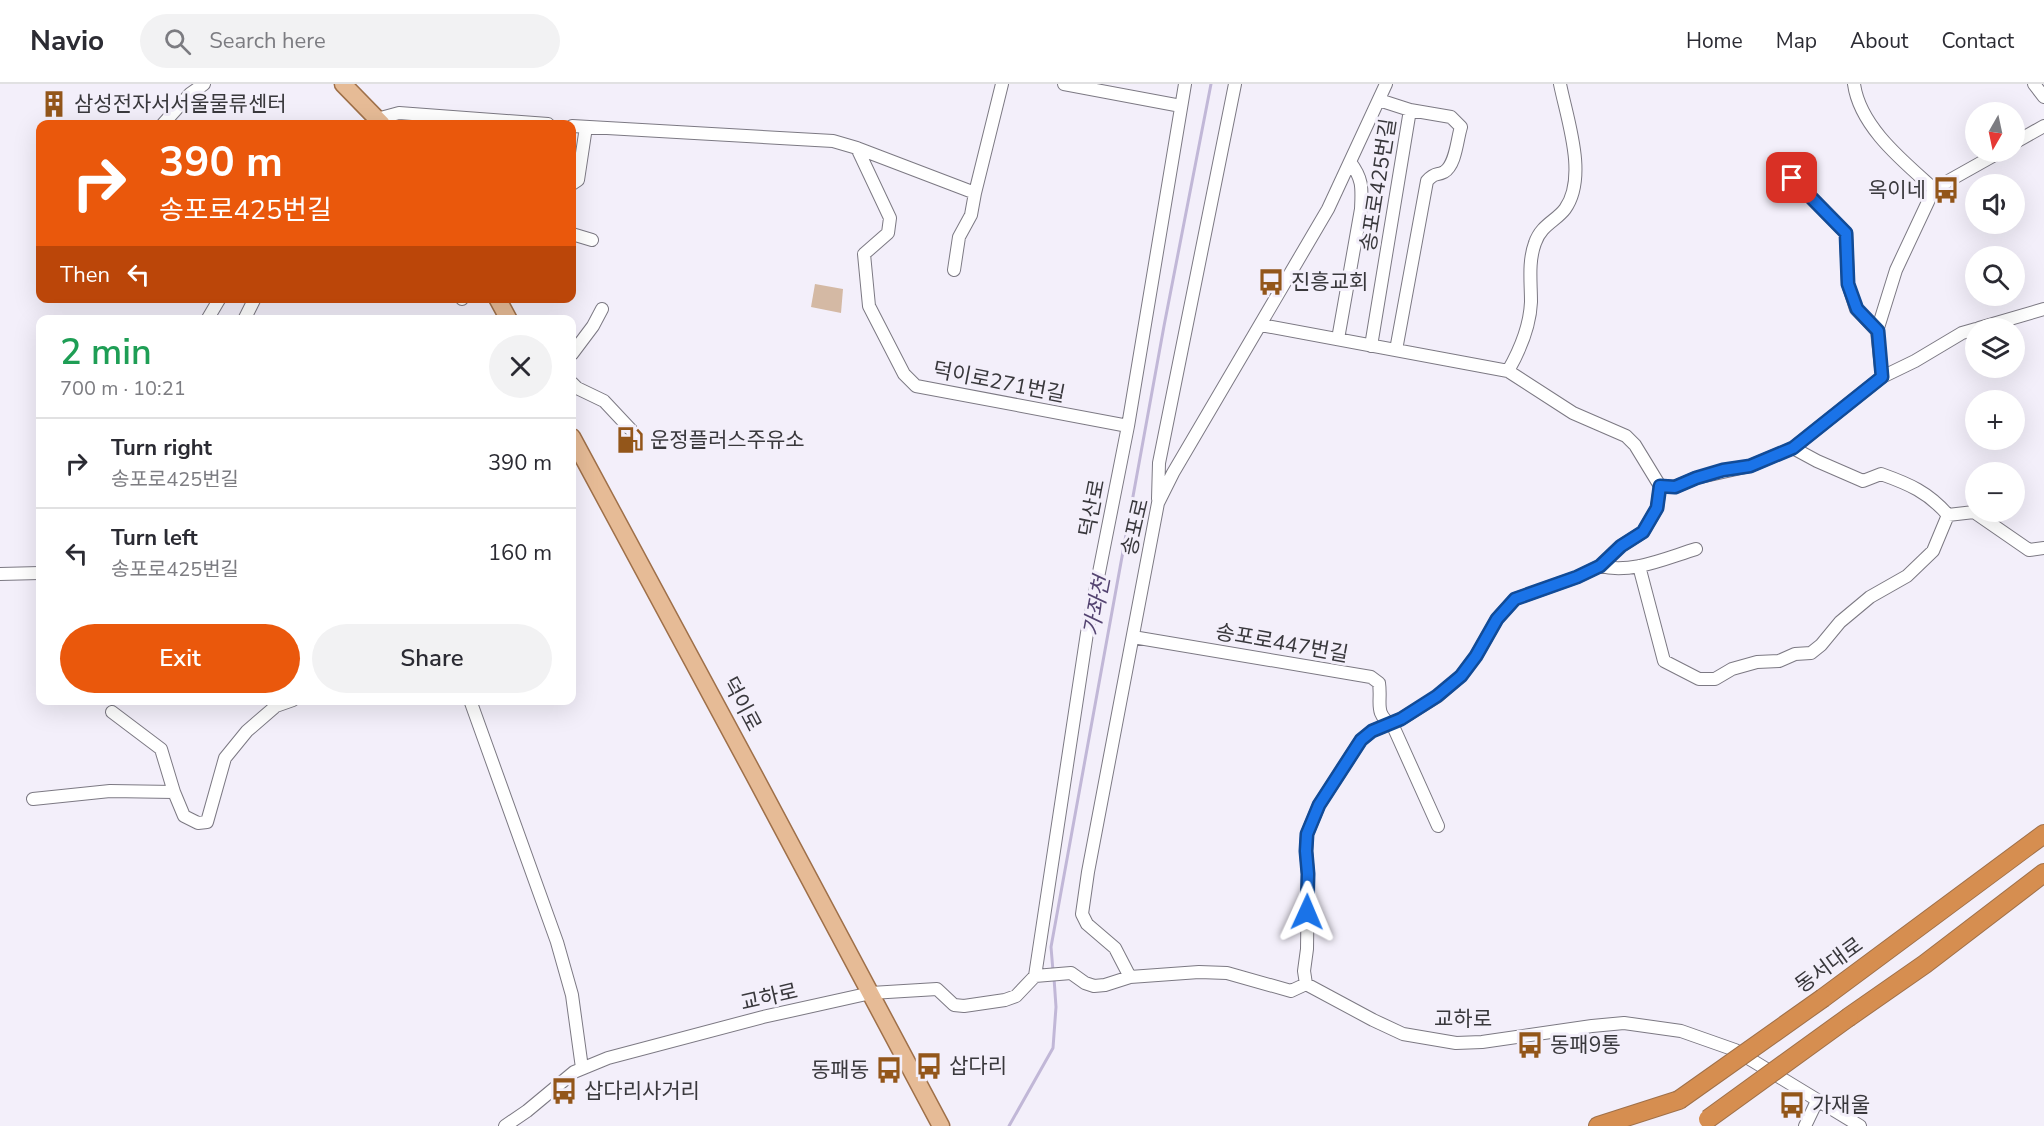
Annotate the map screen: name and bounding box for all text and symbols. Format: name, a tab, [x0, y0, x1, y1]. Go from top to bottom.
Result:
search box	[140, 14, 560, 68]
text: Navio	[30, 22, 104, 60]
icon: search	[161, 25, 194, 58]
text: Search here	[209, 26, 326, 56]
text: Home	[1686, 27, 1743, 55]
text: Map	[1776, 27, 1817, 55]
text: About	[1850, 27, 1908, 55]
text: Contact	[1941, 27, 2014, 55]
building icon: 삼성전자서서울물류센터	[39, 89, 69, 119]
place label: 삼성전자서서울물류센터	[74, 90, 287, 118]
north arrow	[1965, 102, 2025, 162]
map controls	[1965, 102, 2025, 522]
street label: 송포로425번길	[1354, 116, 1402, 254]
text: 390 m	[159, 134, 283, 191]
icon: right	[60, 144, 138, 222]
pin	[1766, 152, 1817, 203]
icon: arrive	[1775, 161, 1808, 194]
button: sound	[1965, 174, 2025, 234]
bus stop icon: 옥이네	[1931, 175, 1961, 205]
place label: 옥이네	[1868, 176, 1926, 204]
text: 송포로425번길	[159, 192, 332, 229]
button: search	[1965, 246, 2025, 306]
icon: left	[122, 258, 155, 291]
text: Then	[60, 260, 110, 290]
bus stop icon: 진흥교회	[1256, 267, 1286, 297]
place label: 진흥교회	[1291, 268, 1368, 296]
button: layers	[1965, 318, 2025, 378]
text: 2 min	[60, 328, 152, 377]
button: close	[489, 335, 552, 398]
street label: 덕이로271번길	[930, 355, 1068, 409]
text: 700 m · 10:21	[60, 375, 186, 402]
button: +	[1965, 390, 2025, 450]
fuel station icon: 운정플러스주유소	[615, 425, 645, 455]
place label: 운정플러스주유소	[650, 426, 805, 454]
text: Turn right	[111, 433, 212, 463]
icon: right	[60, 447, 93, 480]
text: 390 m	[488, 448, 552, 478]
button: −	[1965, 462, 2025, 522]
text: 송포로425번길	[111, 466, 239, 493]
street label: 덕산로	[1073, 477, 1111, 539]
street label: 송포로	[1115, 496, 1155, 558]
text: Turn left	[111, 523, 198, 553]
icon: left	[60, 537, 93, 570]
text: 160 m	[488, 538, 552, 568]
text: 송포로425번길	[111, 556, 239, 583]
water label: 가좌천	[1076, 571, 1118, 639]
street label: 송포로447번길	[1213, 618, 1351, 668]
button: Exit	[60, 624, 300, 693]
button: Share	[312, 624, 552, 693]
street label: 덕이로	[716, 672, 768, 736]
position arrow	[1275, 880, 1339, 944]
street label: 동서대로	[1790, 931, 1868, 999]
street label: 교하로	[738, 977, 800, 1017]
street label: 교하로	[1434, 1005, 1492, 1033]
bus stop icon: 동패9통	[1515, 1030, 1545, 1060]
place label: 동패9통	[1550, 1031, 1621, 1059]
bus stop icon: 삽다리	[914, 1051, 944, 1081]
place label: 삽다리	[949, 1052, 1007, 1080]
bus stop icon: 동패동	[874, 1055, 904, 1085]
place label: 동패동	[811, 1056, 869, 1084]
bus stop icon: 삽다리사거리	[549, 1076, 579, 1106]
place label: 삽다리사거리	[584, 1077, 700, 1105]
bus stop icon: 가재울	[1777, 1090, 1807, 1120]
place label: 가재울	[1812, 1091, 1870, 1119]

